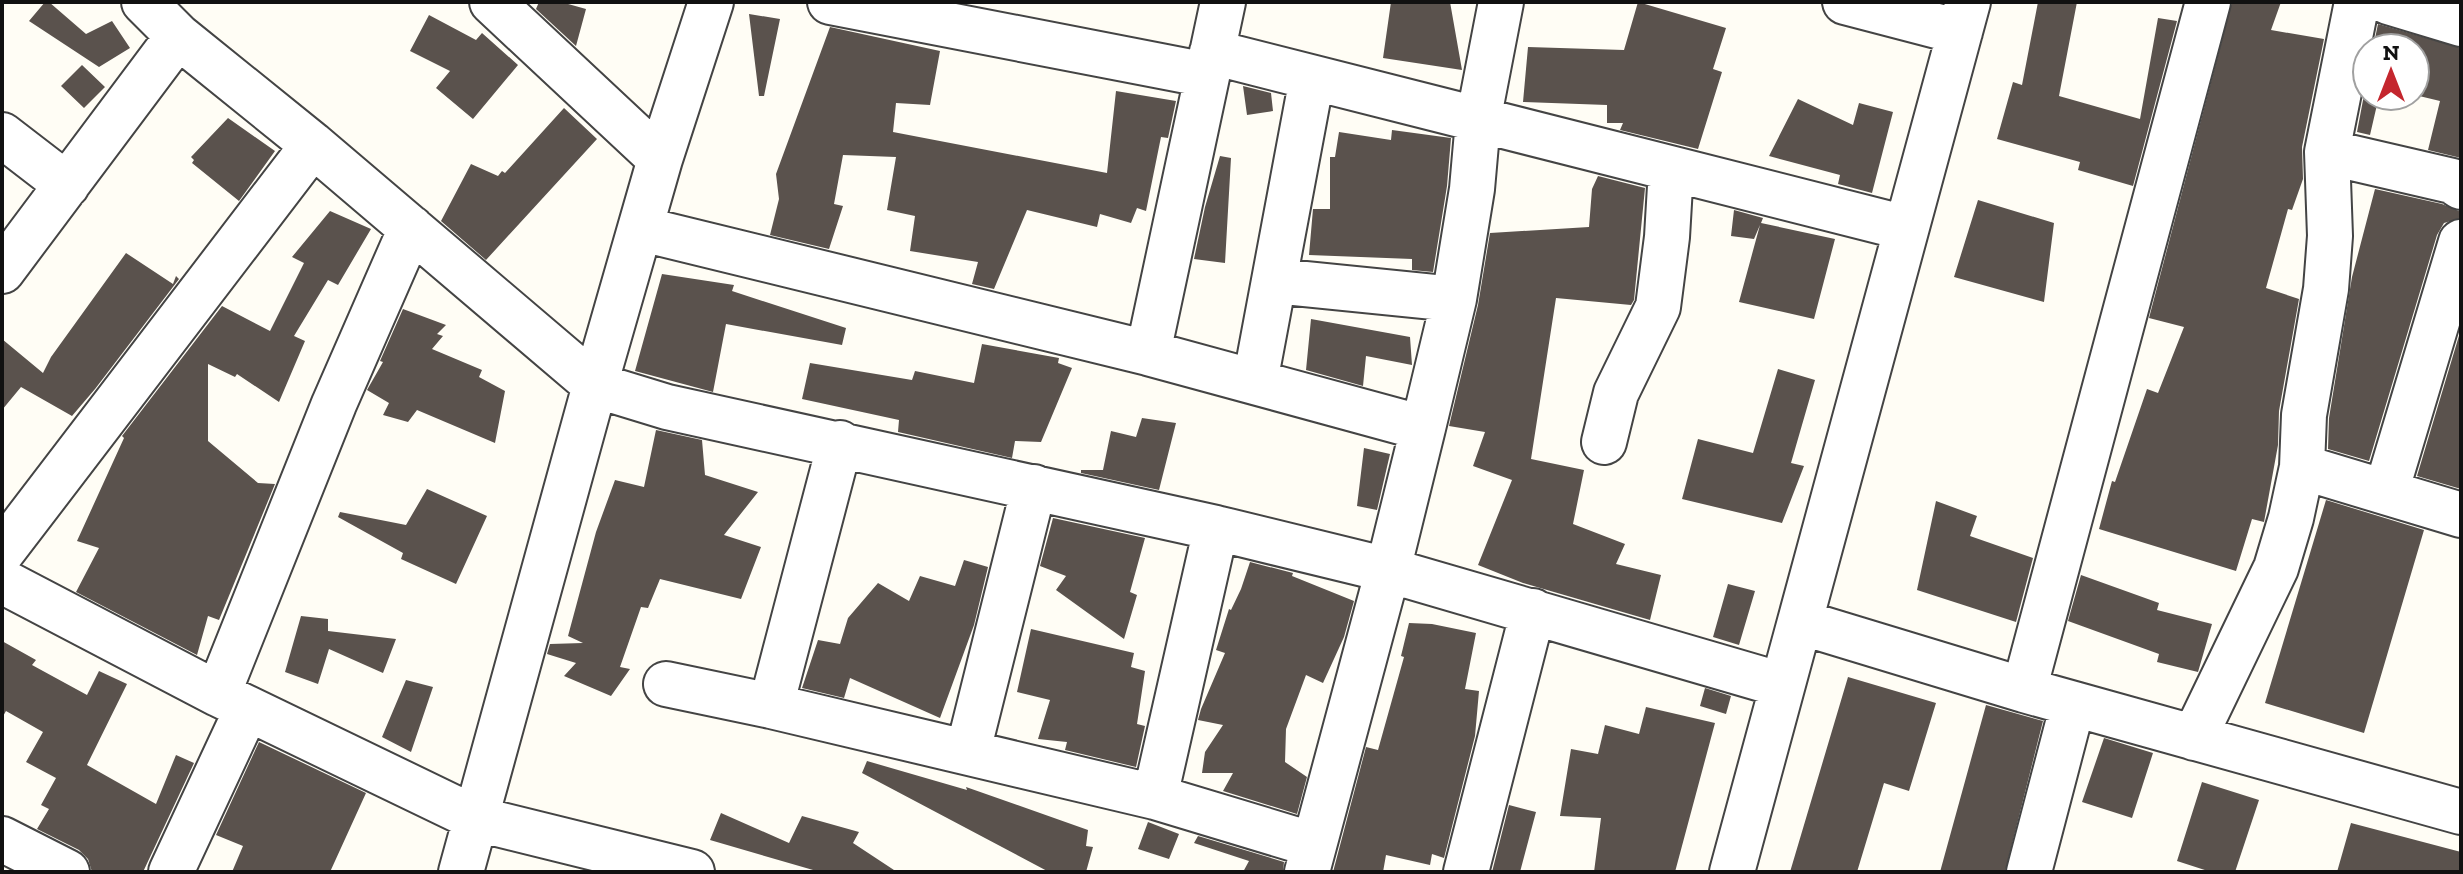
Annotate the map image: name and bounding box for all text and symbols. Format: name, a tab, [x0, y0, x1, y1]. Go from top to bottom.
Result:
north arrow	[2351, 32, 2431, 112]
text: N	[2383, 39, 2400, 66]

